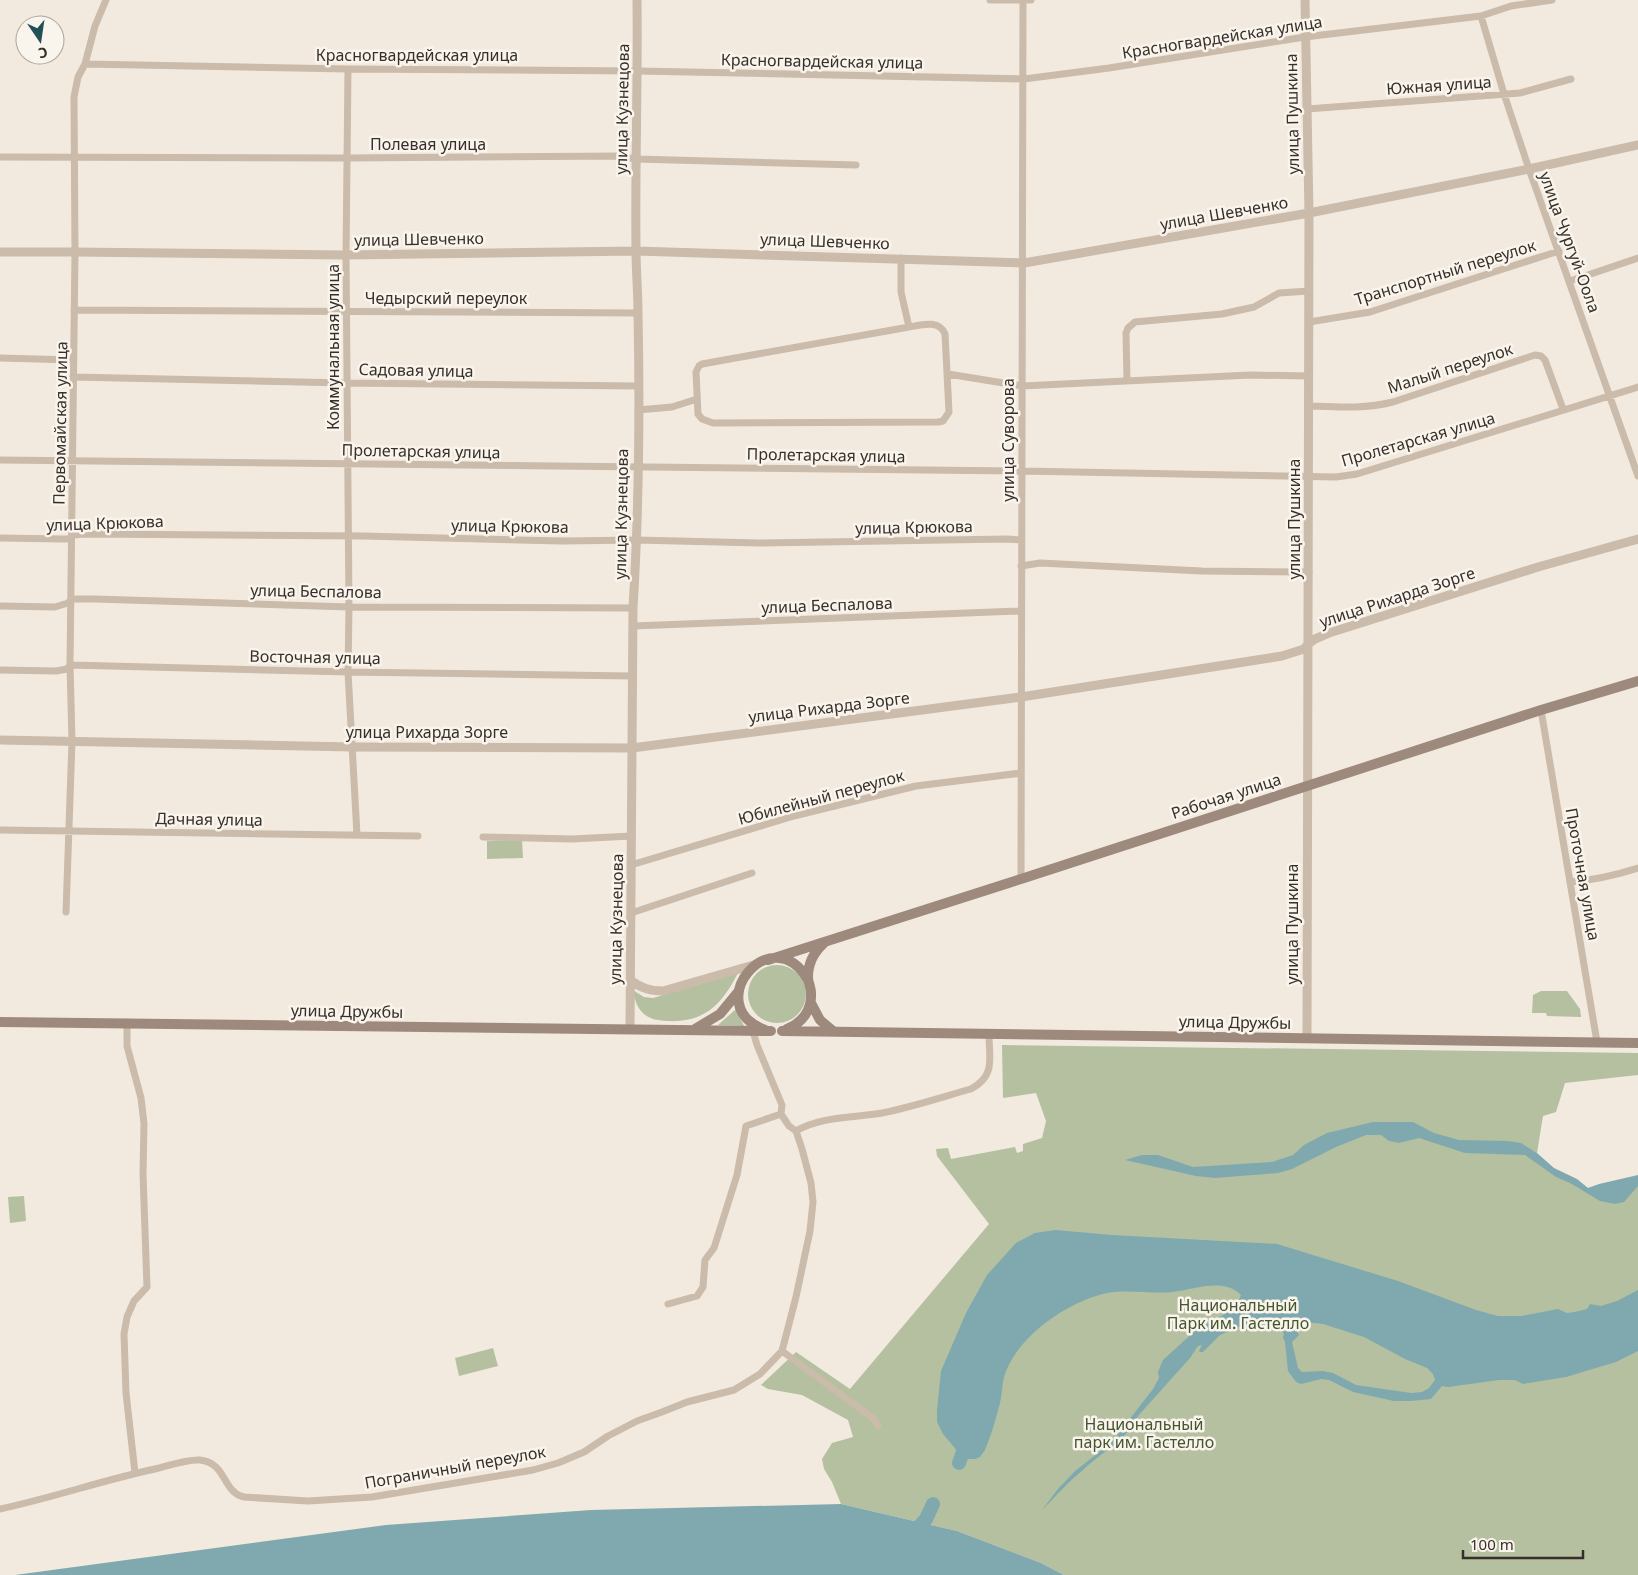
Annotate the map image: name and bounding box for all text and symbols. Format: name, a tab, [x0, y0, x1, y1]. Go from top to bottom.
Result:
street label: Красногвардейская улица	[1120, 10, 1324, 64]
north arrow	[15, 15, 65, 65]
text: С	[36, 43, 50, 63]
street label: улица Кузнецова	[610, 43, 634, 175]
street label: Красногвардейская улица	[316, 44, 518, 66]
street label: Красногвардейская улица	[721, 48, 923, 74]
street label: улица Пушкина	[1280, 53, 1304, 175]
street label: Южная улица	[1386, 70, 1492, 100]
street label: Полевая улица	[370, 133, 486, 155]
street label: улица Чургуй-Оола	[1534, 169, 1606, 315]
street label: улица Шевченко	[1158, 191, 1290, 235]
street label: улица Шевченко	[354, 227, 484, 251]
street label: улица Шевченко	[760, 228, 890, 254]
street label: Транспортный переулок	[1352, 234, 1539, 310]
street label: Коммунальная улица	[322, 264, 344, 430]
street label: Чедырский переулок	[365, 287, 528, 309]
street label: Малый переулок	[1385, 337, 1516, 399]
street label: Первомайская улица	[48, 341, 72, 505]
street label: Садовая улица	[358, 358, 474, 382]
street label: улица Суворова	[997, 378, 1019, 502]
street label: Пролетарская улица	[1339, 407, 1497, 471]
street label: Пролетарская улица	[341, 439, 501, 463]
street label: Пролетарская улица	[746, 443, 906, 467]
street label: улица Кузнецова	[609, 448, 633, 580]
street label: улица Пушкина	[1283, 459, 1305, 579]
street label: улица Крюкова	[46, 510, 164, 536]
street label: улица Крюкова	[451, 514, 569, 538]
street label: улица Крюкова	[855, 515, 973, 539]
street label: улица Рихарда Зорге	[1316, 561, 1478, 633]
street label: улица Беспалова	[250, 579, 382, 603]
street label: улица Беспалова	[761, 592, 893, 618]
street label: Восточная улица	[249, 645, 381, 669]
street label: улица Рихарда Зорге	[747, 686, 911, 728]
street label: улица Рихарда Зорге	[346, 721, 508, 743]
street label: Юбилейный переулок	[736, 764, 907, 830]
street label: Рабочая улица	[1168, 768, 1284, 824]
street label: Проточная улица	[1561, 806, 1605, 942]
street label: Дачная улица	[155, 807, 263, 831]
street label: улица Кузнецова	[604, 853, 628, 985]
street label: улица Пушкина	[1281, 864, 1303, 984]
street label: улица Дружбы	[291, 999, 403, 1023]
street label: улица Дружбы	[1179, 1010, 1291, 1034]
park label: Национальный Парк им. Гастелло	[1167, 1294, 1309, 1334]
park label: Национальный парк им. Гастелло	[1074, 1413, 1214, 1453]
street label: Пограничный переулок	[363, 1440, 548, 1494]
scale bar	[1463, 1528, 1583, 1560]
text: 100 m	[1470, 1534, 1514, 1554]

